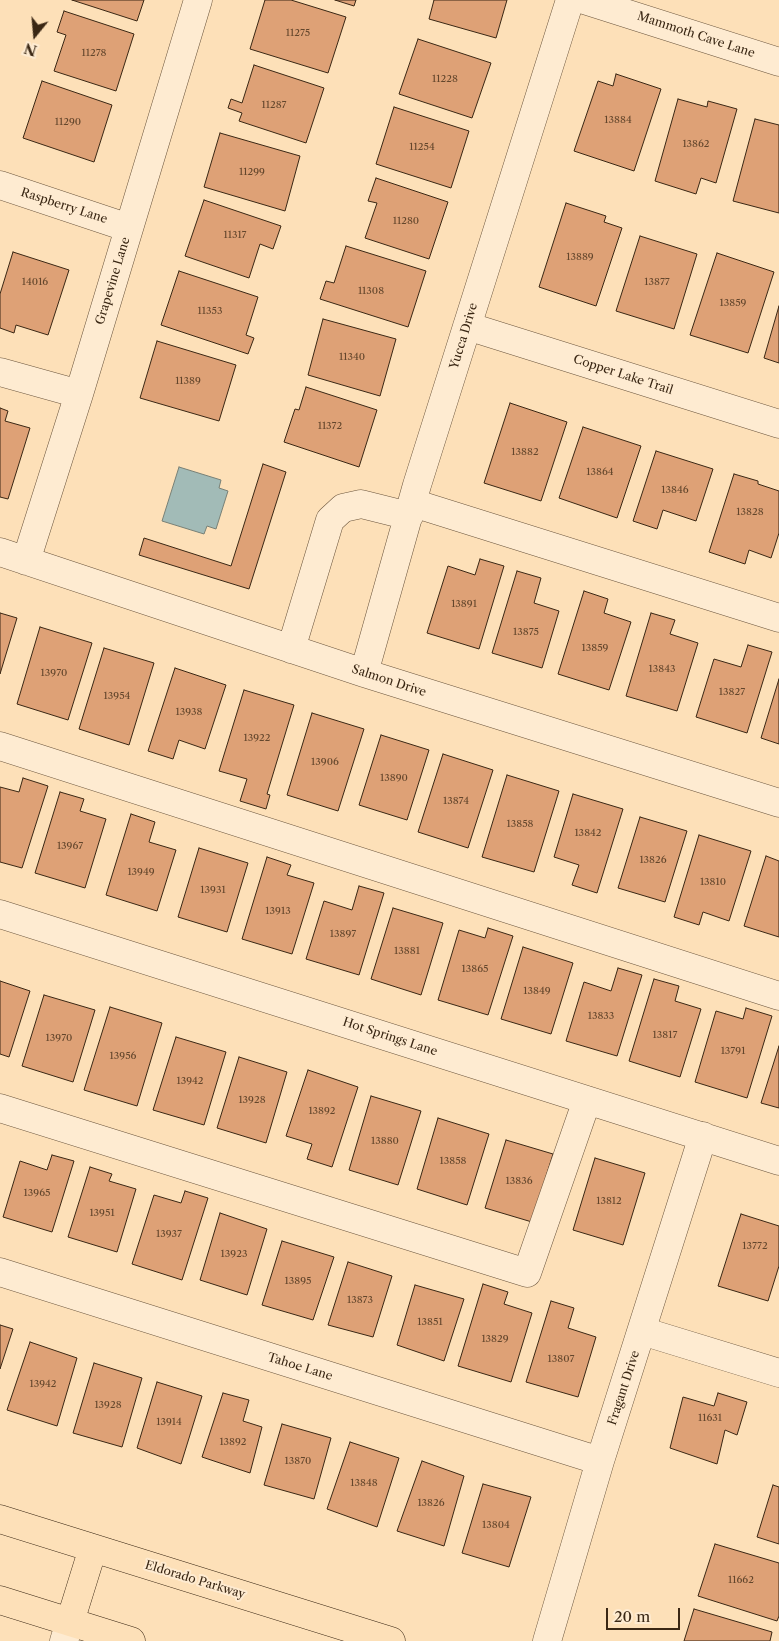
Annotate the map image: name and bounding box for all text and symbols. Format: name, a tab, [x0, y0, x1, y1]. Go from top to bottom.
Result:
street label: Mammoth Cave Lane	[635, 9, 757, 61]
north arrow	[10, 10, 60, 60]
house number: 11275	[286, 27, 310, 39]
text: N	[22, 39, 39, 60]
house number: 11278	[81, 47, 107, 59]
house number: 11228	[432, 73, 458, 85]
house number: 11287	[261, 99, 287, 111]
house number: 13884	[604, 114, 632, 126]
house number: 11290	[55, 116, 81, 128]
house number: 13862	[682, 138, 710, 150]
house number: 11254	[409, 141, 435, 153]
house number: 11299	[239, 166, 265, 178]
street label: Raspberry Lane	[19, 185, 109, 227]
house number: 11280	[393, 215, 419, 227]
house number: 11317	[223, 229, 247, 241]
street label: Grapevine Lane	[93, 235, 133, 327]
house number: 13889	[566, 251, 594, 263]
house number: 14016	[22, 276, 48, 288]
house number: 13877	[644, 276, 670, 288]
house number: 11308	[358, 285, 384, 297]
house number: 13859	[720, 297, 746, 309]
street label: Yucca Drive	[447, 301, 481, 371]
house number: 11353	[198, 305, 222, 317]
house number: 11340	[339, 351, 365, 363]
street label: Copper Lake Trail	[571, 352, 675, 398]
house number: 11389	[175, 375, 201, 387]
house number: 11372	[318, 420, 342, 432]
house number: 13882	[511, 446, 539, 458]
house number: 13864	[586, 466, 614, 478]
house number: 13846	[661, 484, 689, 496]
house number: 13828	[736, 506, 764, 518]
house number: 13891	[451, 598, 477, 610]
house number: 13875	[513, 626, 539, 638]
house number: 13859	[582, 642, 608, 654]
street label: Salmon Drive	[350, 662, 428, 700]
house number: 13843	[649, 663, 675, 675]
house number: 13970	[41, 667, 67, 679]
house number: 13827	[719, 686, 745, 698]
house number: 13954	[104, 690, 130, 702]
house number: 13938	[176, 706, 202, 718]
house number: 13922	[243, 732, 271, 744]
house number: 13906	[311, 756, 339, 768]
house number: 13890	[380, 772, 408, 784]
house number: 13874	[443, 795, 469, 807]
house number: 13858	[507, 818, 533, 830]
house number: 13842	[574, 827, 602, 839]
house number: 13967	[57, 840, 83, 852]
house number: 13826	[639, 854, 667, 866]
house number: 13949	[127, 866, 155, 878]
house number: 13810	[700, 876, 726, 888]
house number: 13931	[200, 884, 226, 896]
house number: 13913	[265, 905, 291, 917]
house number: 13897	[330, 928, 356, 940]
house number: 13881	[394, 945, 420, 957]
house number: 13865	[462, 963, 488, 975]
house number: 13849	[523, 985, 551, 997]
house number: 13833	[588, 1010, 614, 1022]
street label: Hot Springs Lane	[341, 1015, 439, 1059]
house number: 13817	[653, 1029, 677, 1041]
house number: 13970	[46, 1032, 72, 1044]
house number: 13791	[721, 1045, 745, 1057]
house number: 13956	[110, 1050, 136, 1062]
house number: 13942	[176, 1075, 204, 1087]
house number: 13928	[238, 1094, 266, 1106]
house number: 13892	[308, 1105, 336, 1117]
house number: 13880	[371, 1135, 399, 1147]
house number: 13858	[440, 1155, 466, 1167]
house number: 13836	[506, 1175, 532, 1187]
house number: 13965	[24, 1187, 50, 1199]
house number: 13812	[596, 1195, 622, 1207]
house number: 13951	[89, 1207, 115, 1219]
house number: 13937	[156, 1228, 182, 1240]
house number: 13772	[742, 1240, 768, 1252]
house number: 13923	[221, 1248, 247, 1260]
house number: 13895	[285, 1275, 311, 1287]
house number: 13873	[347, 1294, 373, 1306]
house number: 13851	[417, 1316, 443, 1328]
house number: 13829	[481, 1333, 509, 1345]
street label: Fragant Drive	[605, 1349, 643, 1427]
street label: Tahoe Lane	[266, 1350, 334, 1384]
house number: 13807	[548, 1353, 574, 1365]
house number: 13942	[29, 1378, 57, 1390]
house number: 13928	[94, 1399, 122, 1411]
house number: 11631	[698, 1412, 722, 1424]
house number: 13914	[156, 1416, 182, 1428]
house number: 13892	[219, 1436, 247, 1448]
house number: 13870	[285, 1455, 311, 1467]
house number: 13848	[350, 1477, 378, 1489]
house number: 13826	[417, 1497, 445, 1509]
house number: 13804	[482, 1519, 510, 1531]
street label: Eldorado Parkway	[143, 1558, 247, 1602]
house number: 11662	[728, 1574, 754, 1586]
scale bar	[609, 1598, 683, 1630]
text: 20 m	[614, 1607, 650, 1626]

